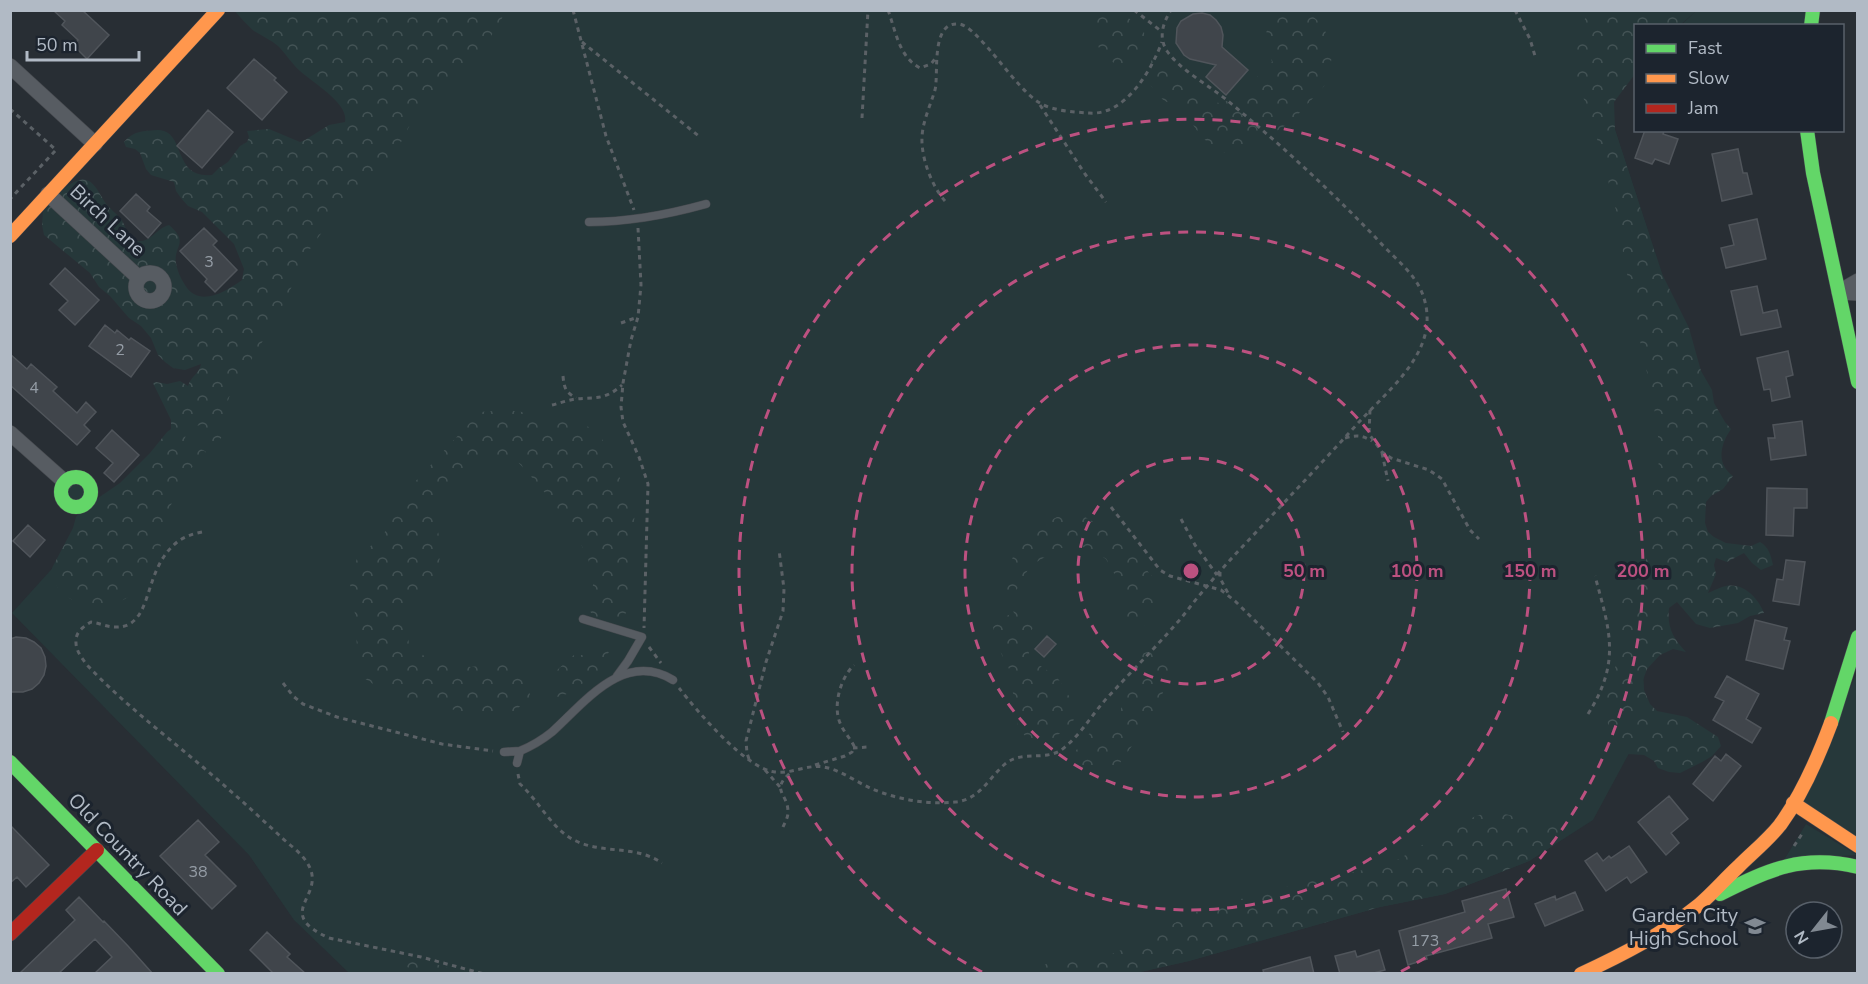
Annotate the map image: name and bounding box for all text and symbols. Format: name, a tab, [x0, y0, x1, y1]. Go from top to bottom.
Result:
scale bar	[27, 24, 140, 62]
legend	[1634, 24, 1844, 132]
text: 50 m	[36, 33, 78, 57]
text: Fast	[1688, 36, 1723, 60]
text: Slow	[1688, 66, 1729, 90]
text: Jam	[1687, 96, 1719, 120]
street label: Birch Lane	[64, 178, 151, 262]
house number: 3	[204, 251, 214, 273]
house number: 2	[115, 339, 125, 361]
house number: 4	[29, 377, 39, 399]
text: 50 m	[1283, 559, 1325, 583]
text: 100 m	[1390, 559, 1444, 583]
text: 150 m	[1503, 559, 1557, 583]
text: 200 m	[1616, 559, 1670, 583]
centre of rings	[1181, 561, 1201, 581]
street label: Old Country Road	[62, 787, 193, 922]
house number: 38	[188, 861, 208, 883]
north arrow	[1784, 900, 1844, 960]
place label: Garden City High School	[1629, 902, 1739, 952]
school or university icon: Garden City High School	[1743, 914, 1767, 938]
text: N	[1789, 926, 1815, 948]
house number: 173	[1411, 930, 1439, 952]

